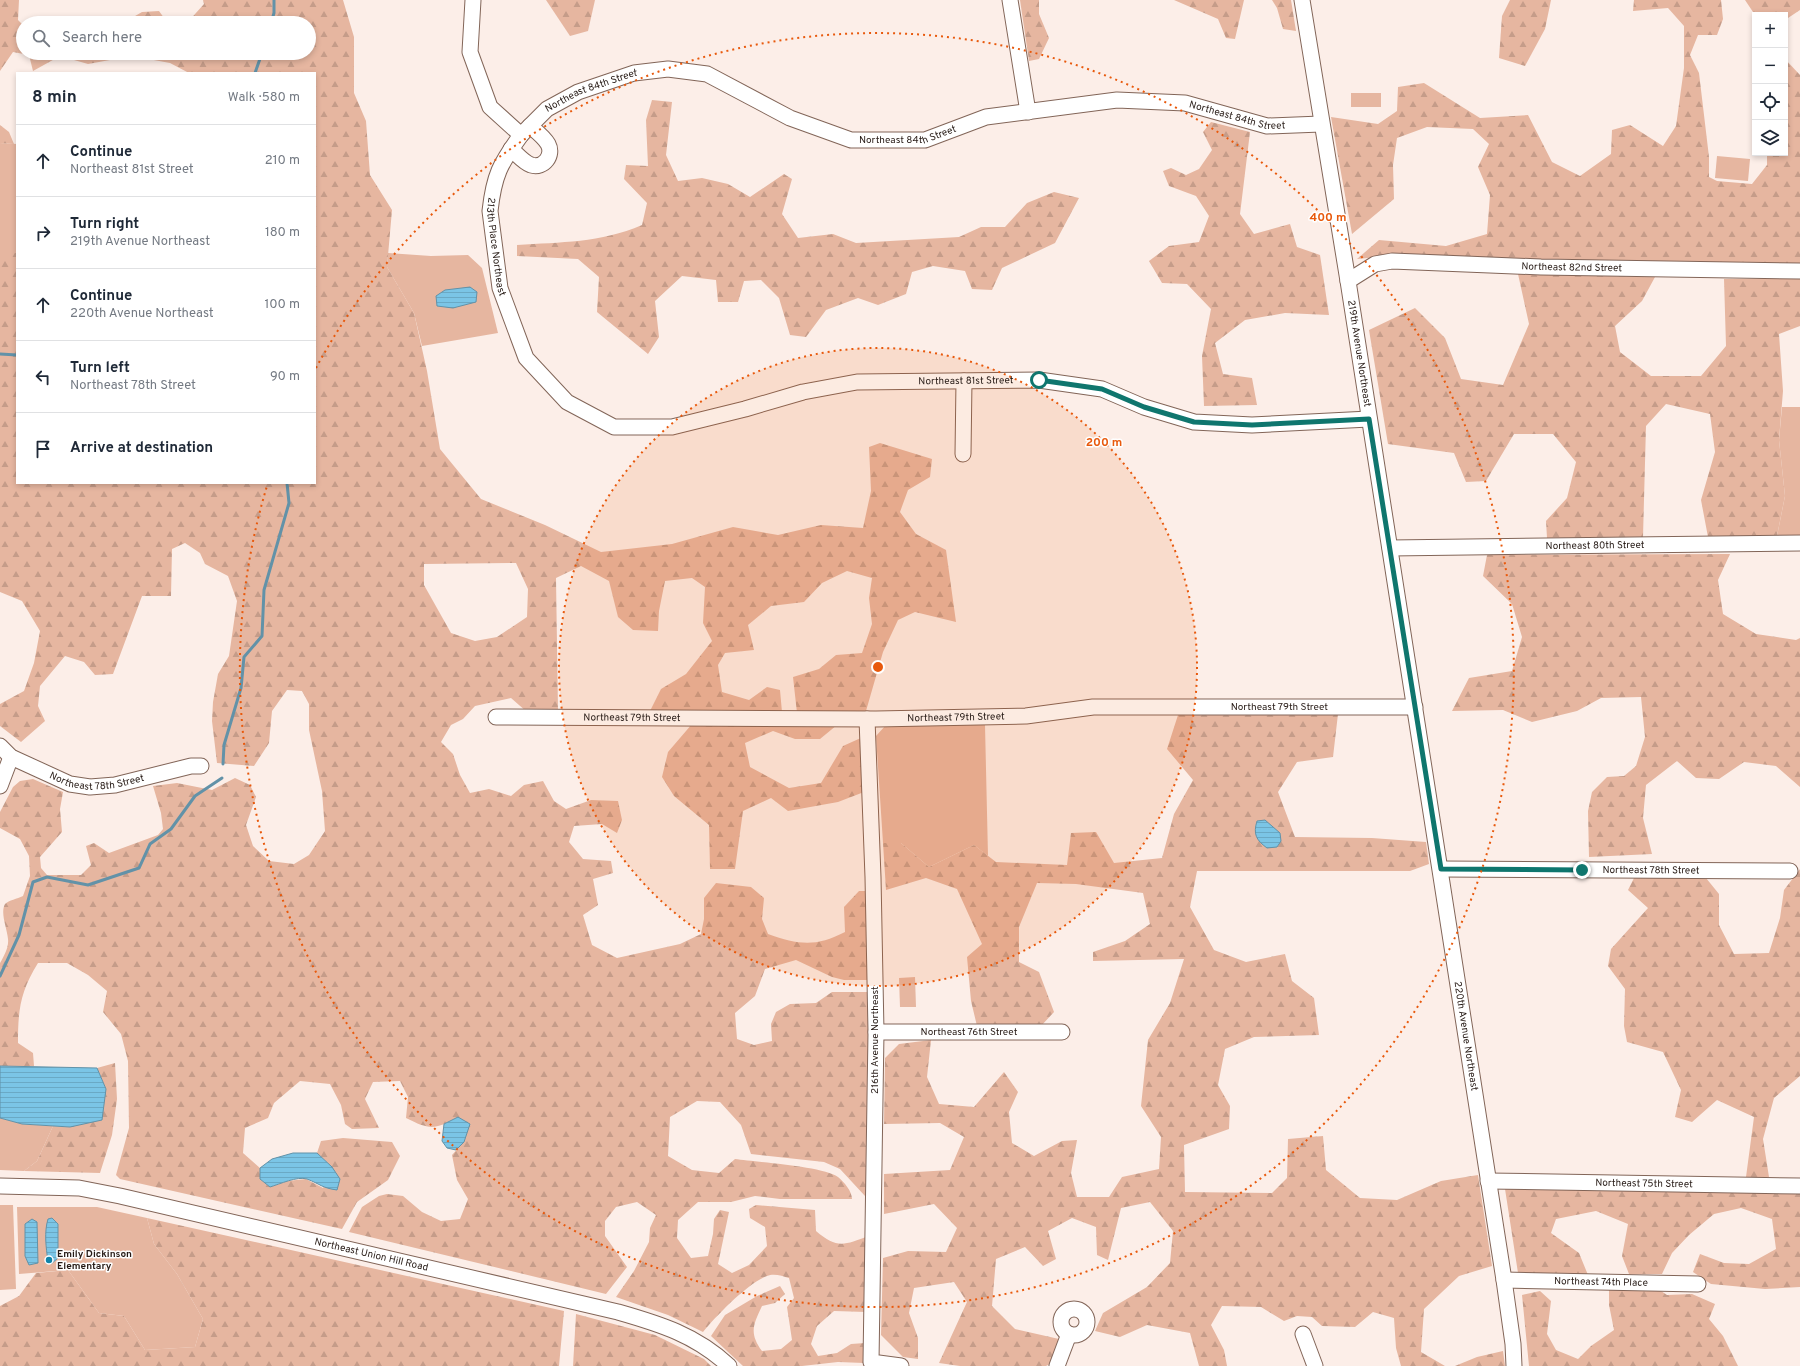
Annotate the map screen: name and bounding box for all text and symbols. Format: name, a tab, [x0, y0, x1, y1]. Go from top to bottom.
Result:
map controls	[1752, 12, 1788, 156]
button: +	[1752, 12, 1788, 48]
search box	[16, 16, 316, 60]
icon: search	[30, 27, 52, 49]
text: Search here	[62, 29, 142, 48]
button: −	[1752, 48, 1788, 84]
street label: Northeast 84th Street	[543, 66, 638, 115]
button: locate	[1752, 84, 1788, 120]
text: 8 min	[32, 87, 77, 109]
text: Walk · 580 m	[228, 90, 300, 106]
street label: Northeast 84th Street	[1188, 98, 1286, 132]
button: layers	[1752, 120, 1788, 156]
street label: Northeast 84th Street	[859, 122, 958, 147]
text: Continue	[70, 143, 132, 162]
icon: ahead	[32, 150, 54, 172]
text: 210 m	[265, 153, 300, 169]
text: Northeast 81st Street	[70, 162, 194, 178]
street label: 213th Place Northeast	[483, 196, 509, 298]
text: 400 m	[1309, 210, 1347, 226]
text: Turn right	[70, 215, 139, 234]
icon: right	[32, 222, 54, 244]
text: 180 m	[265, 225, 300, 241]
text: 219th Avenue Northeast	[70, 234, 210, 250]
street label: Northeast 82nd Street	[1521, 260, 1622, 275]
text: Continue	[70, 287, 132, 306]
icon: ahead	[32, 294, 54, 316]
text: 100 m	[264, 297, 300, 313]
street label: 219th Avenue Northeast	[1345, 299, 1374, 408]
text: 220th Avenue Northeast	[70, 306, 214, 322]
text: Turn left	[70, 359, 130, 378]
icon: left	[32, 366, 54, 388]
text: 90 m	[270, 369, 300, 385]
route start	[1030, 371, 1048, 389]
street label: Northeast 81st Street	[918, 374, 1014, 388]
text: Northeast 78th Street	[70, 378, 196, 394]
text: 200 m	[1086, 435, 1122, 451]
icon: arrive	[32, 438, 54, 460]
text: Arrive at destination	[70, 439, 213, 458]
street label: Northeast 80th Street	[1545, 538, 1645, 553]
centre of rings	[871, 660, 885, 674]
street label: Northeast 79th Street	[1231, 701, 1328, 714]
street label: Northeast 79th Street	[907, 710, 1005, 725]
street label: Northeast 79th Street	[583, 711, 681, 724]
street label: Northeast 78th Street	[47, 769, 146, 794]
route end	[1573, 861, 1591, 879]
street label: Northeast 78th Street	[1602, 863, 1700, 877]
street label: 220th Avenue Northeast	[1451, 980, 1481, 1092]
street label: 216th Avenue Northeast	[869, 986, 882, 1094]
street label: Northeast 76th Street	[921, 1026, 1018, 1039]
street label: Northeast 75th Street	[1595, 1176, 1693, 1191]
street label: Northeast Union Hill Road	[313, 1235, 430, 1274]
place label: Emily Dickinson Elementary	[57, 1248, 132, 1273]
marker: Emily Dickinson Elementary	[44, 1255, 54, 1265]
street label: Northeast 74th Place	[1554, 1275, 1648, 1289]

